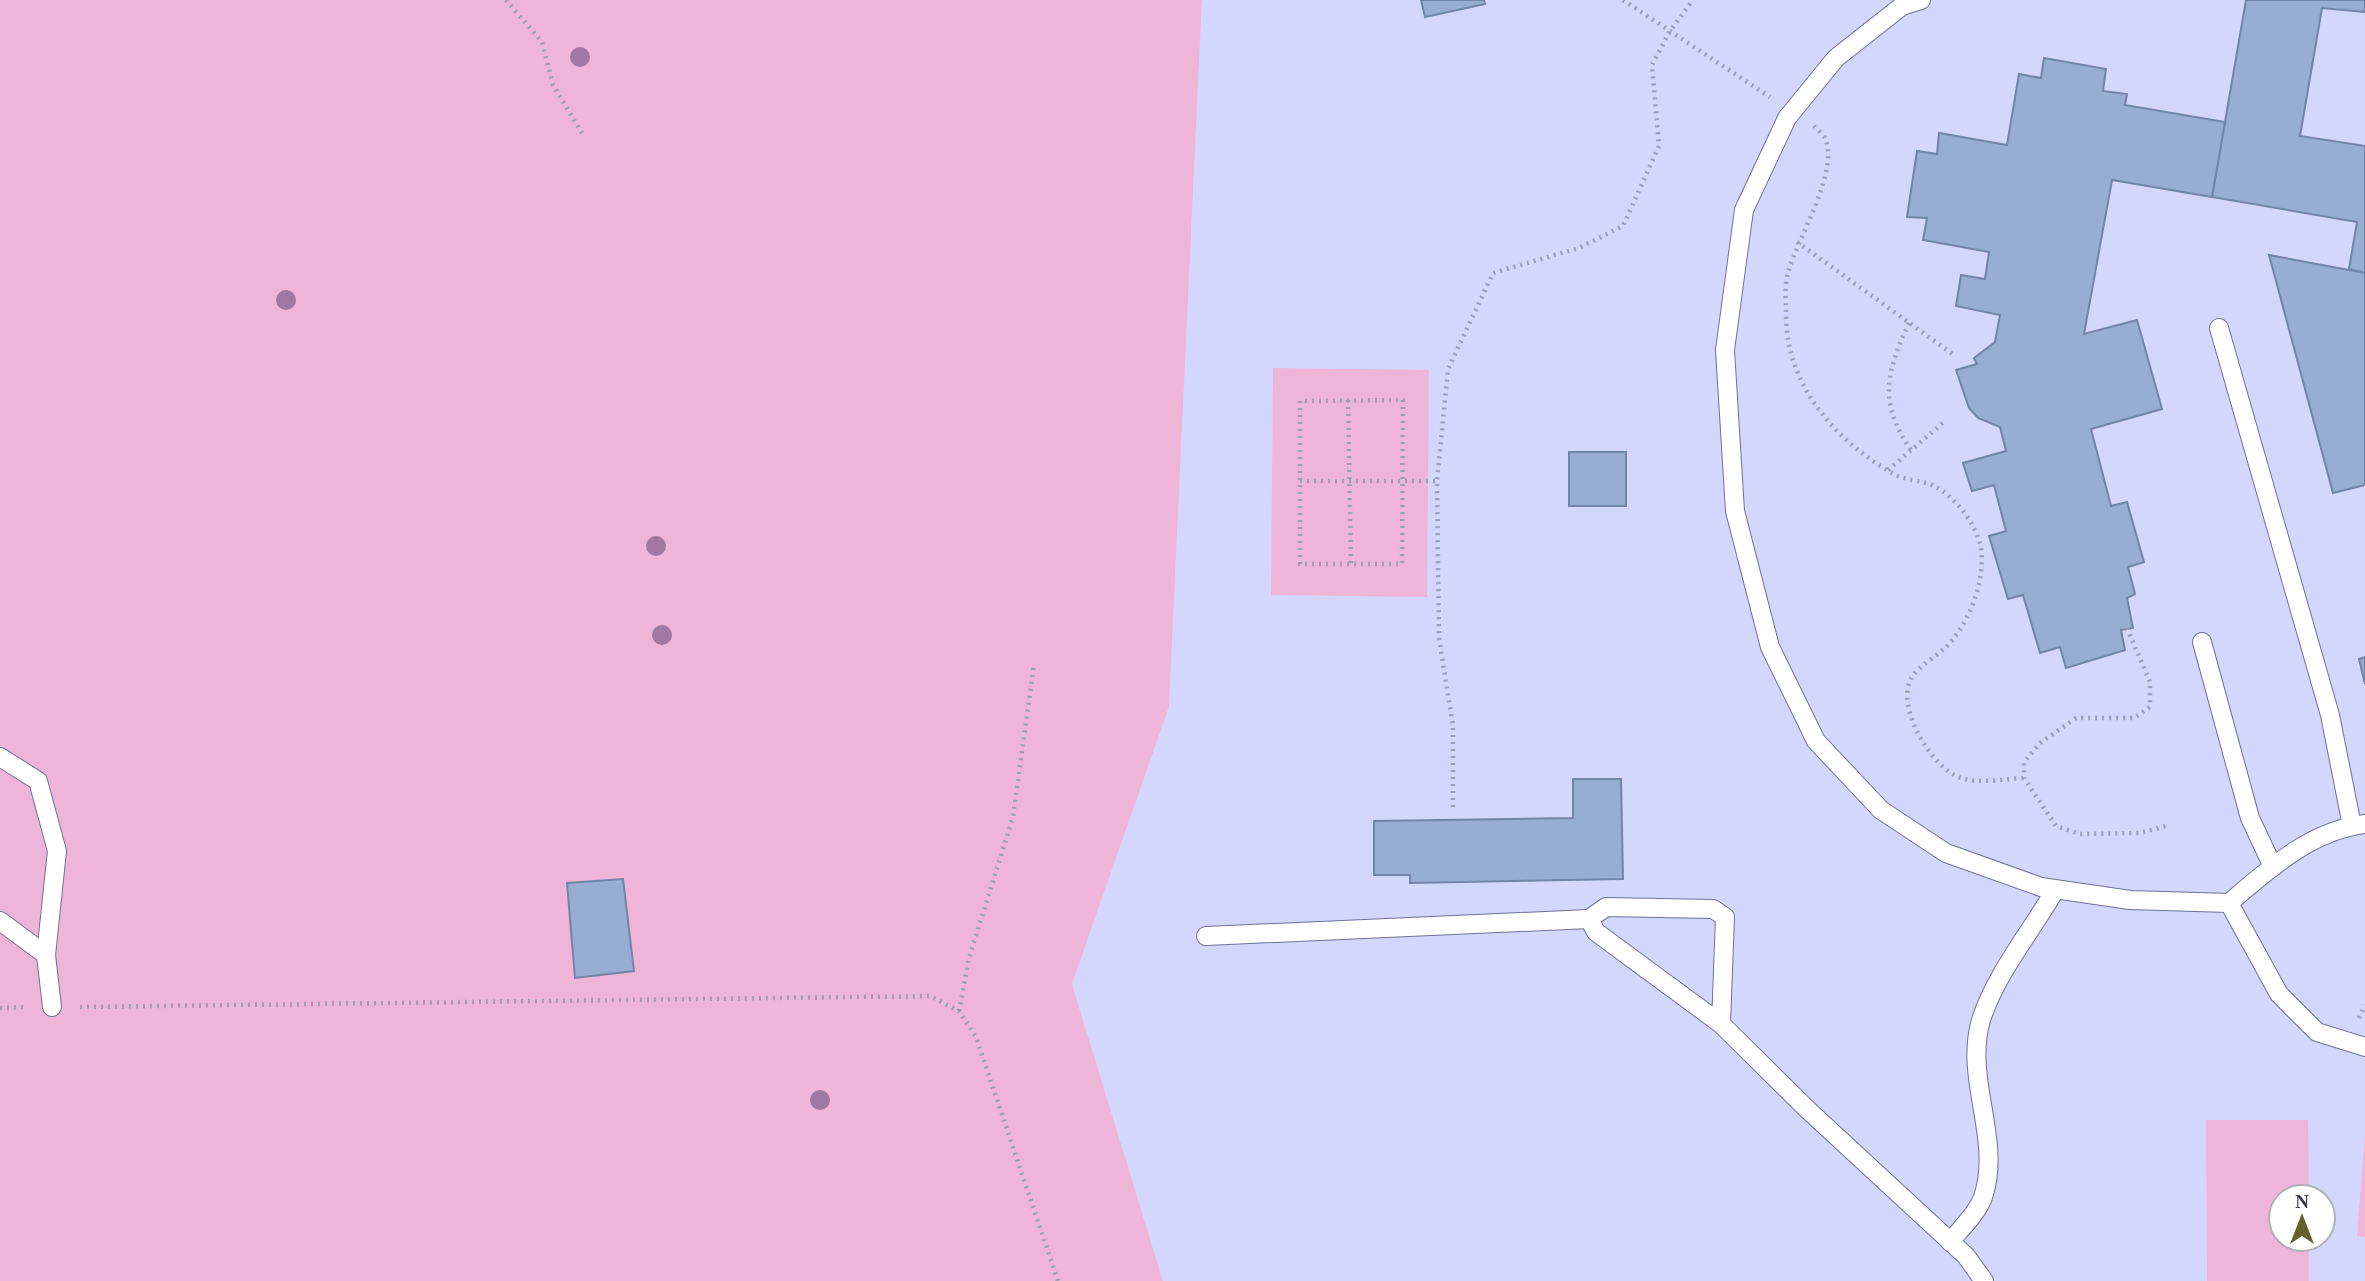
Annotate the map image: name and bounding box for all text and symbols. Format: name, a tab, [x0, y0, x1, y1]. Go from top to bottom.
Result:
north arrow	[2267, 1183, 2337, 1253]
text: N	[2295, 1191, 2309, 1212]

